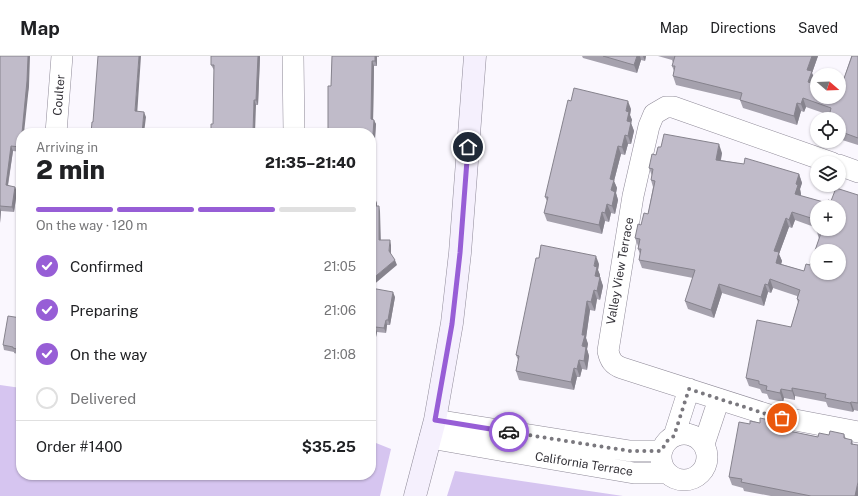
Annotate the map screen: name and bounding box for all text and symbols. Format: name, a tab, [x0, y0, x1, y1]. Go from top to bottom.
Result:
text: Map	[20, 17, 60, 39]
text: Map	[660, 20, 688, 36]
text: Directions	[710, 20, 776, 36]
text: Saved	[798, 20, 838, 36]
north arrow	[810, 68, 846, 104]
map controls	[810, 68, 846, 280]
street label: Coulter	[50, 74, 68, 116]
button: locate	[810, 112, 846, 148]
pin	[451, 130, 485, 164]
icon: home	[457, 136, 479, 158]
text: Arriving in	[36, 140, 98, 155]
text: 2 min	[36, 154, 105, 185]
text: 21:35–21:40	[265, 154, 356, 171]
button: layers	[810, 156, 846, 192]
button: +	[810, 200, 846, 236]
street label: Valley View Terrace	[604, 216, 636, 326]
text: On the way · 120 m	[36, 218, 148, 233]
button: −	[810, 244, 846, 280]
icon: check	[36, 255, 58, 277]
text: Confirmed	[70, 258, 143, 275]
text: 21:05	[324, 259, 356, 274]
icon: check	[36, 299, 58, 321]
text: Preparing	[70, 302, 139, 319]
text: 21:06	[324, 303, 356, 318]
icon: check	[36, 343, 58, 365]
text: On the way	[70, 346, 147, 363]
text: 21:08	[324, 347, 356, 362]
text: Delivered	[70, 390, 136, 407]
pin	[765, 401, 799, 435]
icon: bag	[771, 407, 793, 429]
courier	[489, 412, 529, 452]
icon: car	[498, 421, 520, 443]
text: Order #1400	[36, 438, 122, 455]
text: $35.25	[302, 438, 356, 455]
street label: California Terrace	[534, 449, 634, 479]

